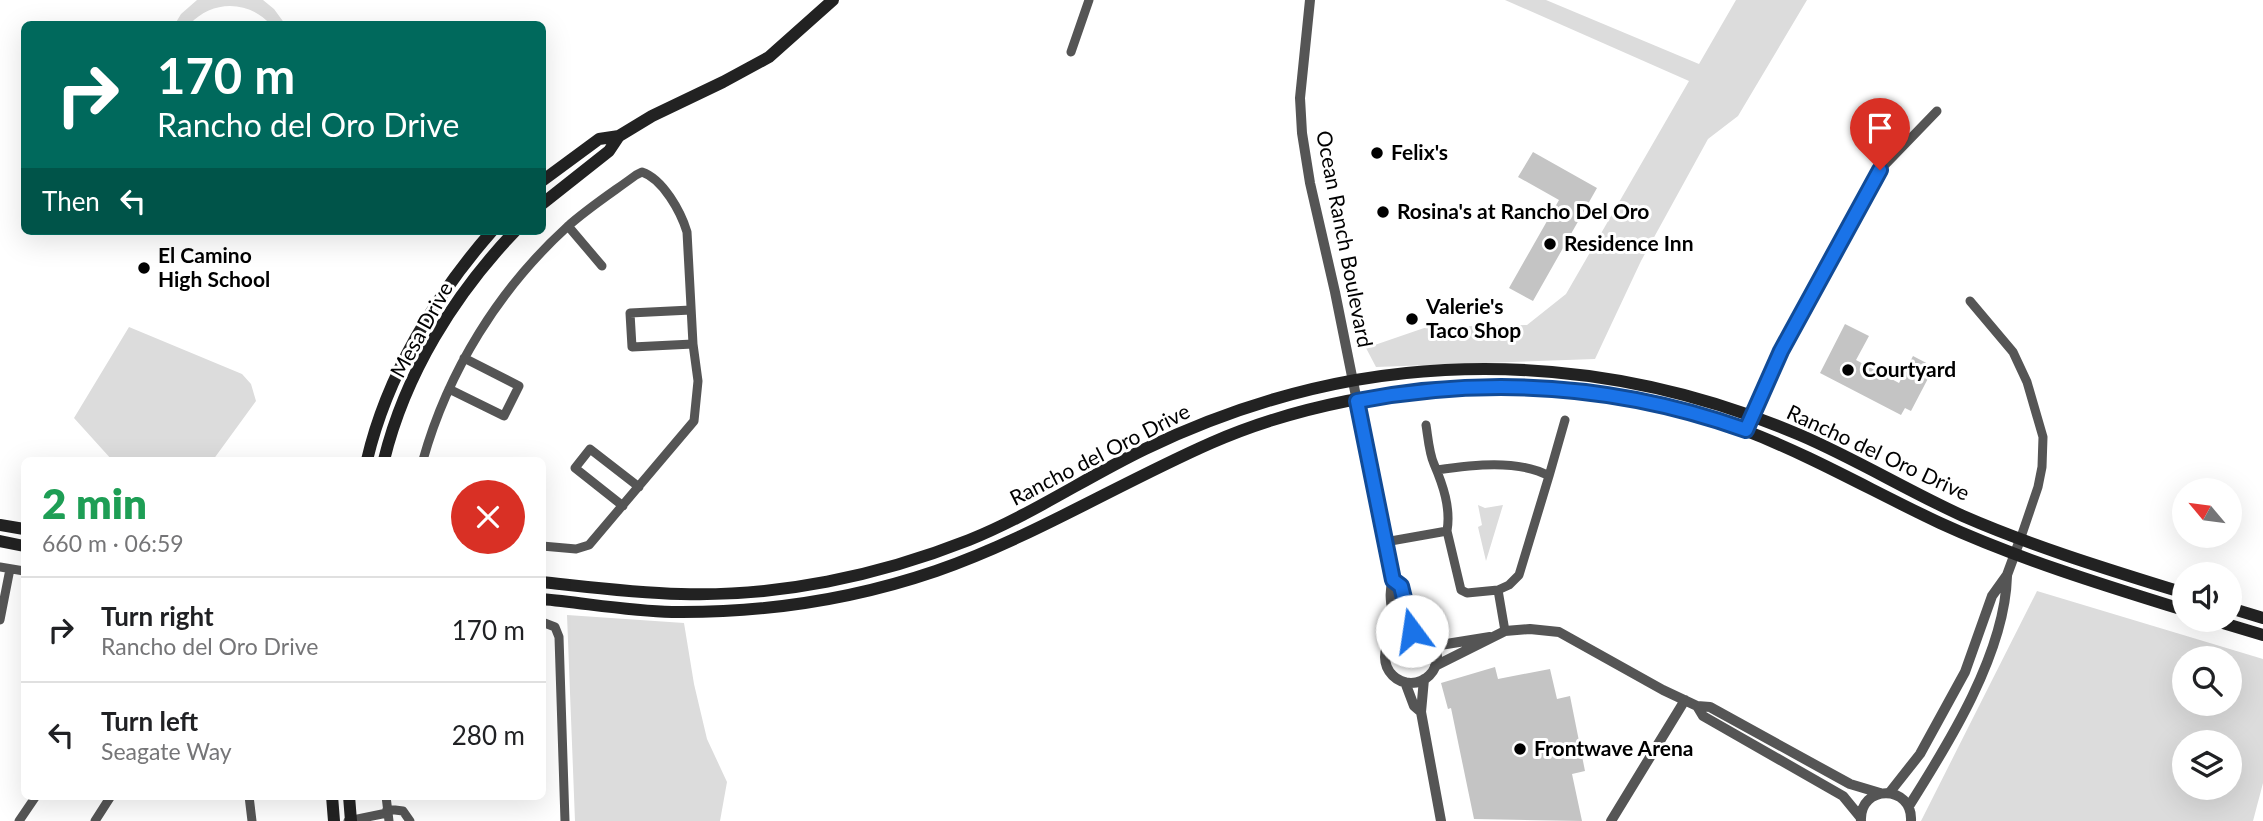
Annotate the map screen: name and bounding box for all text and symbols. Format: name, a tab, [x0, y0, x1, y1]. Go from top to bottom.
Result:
text: 170 m	[157, 46, 295, 104]
icon: right	[42, 49, 133, 140]
pin	[1850, 98, 1910, 170]
text: Rancho del Oro Drive	[157, 105, 460, 144]
icon: arrive	[1861, 109, 1899, 147]
street label: Ocean Ranch Boulevard	[1312, 128, 1379, 349]
place label: Felix's	[1391, 139, 1448, 164]
marker: Felix's	[1369, 145, 1385, 161]
icon: left	[114, 182, 152, 220]
text: Then	[42, 185, 100, 217]
place label: Rosina's at Rancho Del Oro	[1397, 198, 1649, 223]
marker: Rosina's at Rancho Del Oro	[1375, 204, 1391, 220]
place label: Residence Inn	[1564, 230, 1694, 255]
marker: Residence Inn	[1542, 236, 1558, 252]
place label: El Camino High School	[158, 242, 270, 291]
marker: El Camino High School	[136, 260, 152, 276]
street label: Mesa Drive	[384, 277, 457, 381]
place label: Valerie's Taco Shop	[1425, 293, 1521, 342]
marker: Valerie's Taco Shop	[1404, 311, 1420, 327]
place label: Courtyard	[1862, 356, 1956, 381]
marker: Courtyard	[1840, 362, 1856, 378]
street label: Rancho del Oro Drive	[1005, 397, 1193, 510]
street label: Rancho del Oro Drive	[1783, 398, 1974, 505]
text: 2 min	[42, 478, 147, 528]
north arrow	[2172, 478, 2242, 548]
map controls	[2172, 478, 2242, 800]
button: close	[451, 480, 525, 554]
text: 660 m · 06:59	[42, 529, 184, 557]
button: sound	[2172, 562, 2242, 632]
position arrow	[1375, 594, 1449, 668]
text: Turn right	[101, 600, 214, 632]
icon: right	[42, 611, 80, 649]
text: 170 m	[452, 614, 525, 646]
text: Rancho del Oro Drive	[101, 632, 318, 660]
button: search	[2172, 646, 2242, 716]
text: Turn left	[101, 705, 198, 737]
icon: left	[42, 716, 80, 754]
text: 280 m	[452, 719, 525, 751]
button: layers	[2172, 730, 2242, 800]
place label: Frontwave Arena	[1534, 735, 1693, 760]
text: Seagate Way	[101, 737, 232, 765]
marker: Frontwave Arena	[1512, 741, 1528, 757]

